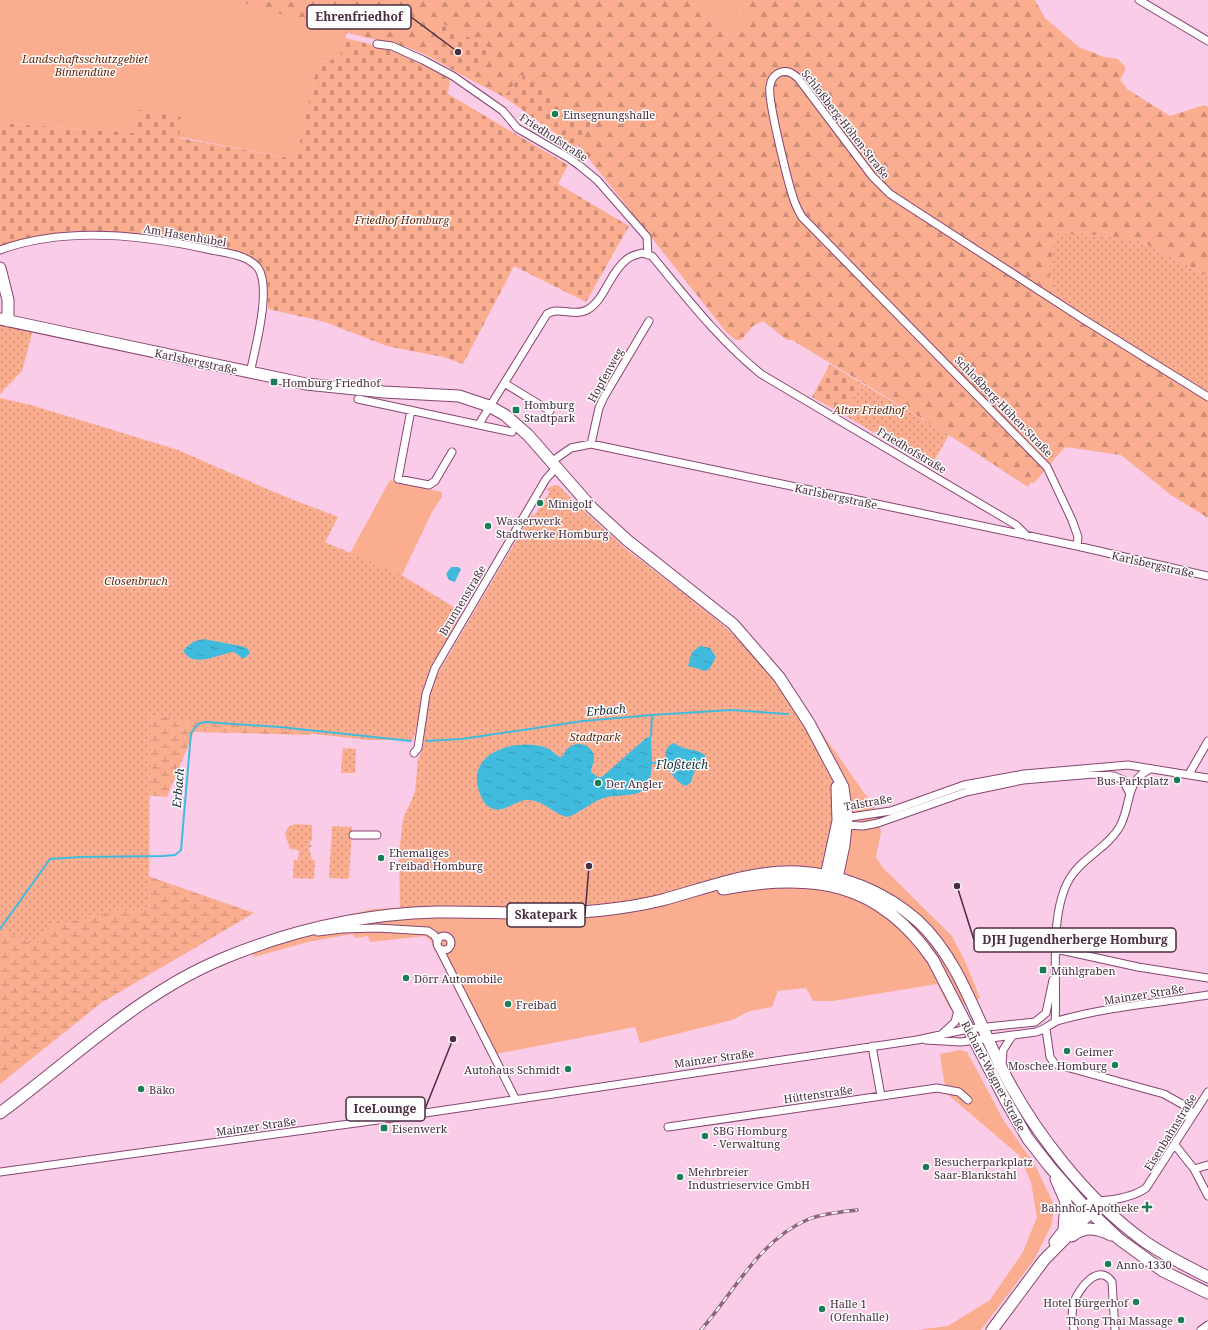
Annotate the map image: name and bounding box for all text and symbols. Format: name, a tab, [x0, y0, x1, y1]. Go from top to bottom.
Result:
callout: Ehrenfriedhof	[307, 5, 411, 29]
text: Ehrenfriedhof	[315, 8, 404, 25]
park label: Landschaftsschutzgebiet Binnendüne	[21, 51, 149, 79]
street label: Schloßberg-Höhen-Straße	[799, 66, 893, 182]
place label: Einsegnungshalle	[563, 107, 655, 122]
street label: Friedhofstraße	[517, 109, 591, 165]
marker: Einsegnungshalle	[550, 109, 560, 119]
park label: Friedhof Homburg	[354, 212, 450, 227]
street label: Am Hasenhübel	[142, 220, 228, 250]
street label: Karlsbergstraße	[153, 345, 239, 377]
street label: Hopfenweg	[584, 345, 626, 405]
street label: Schloßberg-Höhen-Straße	[952, 352, 1056, 460]
place label: Homburg Friedhof	[282, 375, 381, 390]
marker: Homburg Friedhof	[269, 377, 279, 387]
place label: Homburg Stadtpark	[524, 397, 576, 425]
park label: Alter Friedhof	[832, 402, 907, 417]
marker: Homburg Stadtpark	[511, 405, 521, 415]
street label: Friedhofstraße	[875, 423, 949, 477]
street label: Karlsbergstraße	[793, 480, 879, 512]
place label: Minigolf	[548, 496, 593, 511]
marker: Minigolf	[535, 498, 545, 508]
place label: Wasserwerk Stadtwerke Homburg	[496, 513, 609, 541]
marker: Wasserwerk Stadtwerke Homburg	[483, 521, 493, 531]
street label: Karlsbergstraße	[1110, 547, 1196, 581]
street label: Brunnenstraße	[435, 562, 489, 638]
park label: Closenbruch	[104, 573, 168, 588]
water label: Erbach	[584, 700, 627, 720]
park label: Stadtpark	[570, 729, 621, 744]
water label: Floßteich	[655, 756, 708, 773]
water label: Erbach	[168, 767, 188, 810]
place label: Bus Parkplatz	[1097, 773, 1169, 788]
marker: Bus Parkplatz	[1172, 775, 1182, 785]
place label: Der Angler	[606, 776, 664, 791]
marker: Der Angler	[593, 778, 603, 788]
street label: Talstraße	[843, 790, 894, 814]
place label: Ehemaliges Freibad Homburg	[389, 845, 483, 873]
marker: Ehemaliges Freibad Homburg	[376, 853, 386, 863]
callout: Skatepark	[507, 903, 585, 927]
text: Skatepark	[515, 906, 578, 923]
callout: DJH Jugendherberge Homburg	[974, 928, 1176, 952]
text: DJH Jugendherberge Homburg	[982, 931, 1168, 948]
place label: Mühlgraben	[1051, 963, 1116, 978]
marker: Mühlgraben	[1038, 965, 1048, 975]
place label: Dörr Automobile	[414, 971, 503, 986]
marker: Dörr Automobile	[401, 973, 411, 983]
street label: Mainzer Straße	[1103, 980, 1185, 1008]
place label: Freibad	[516, 997, 557, 1012]
marker: Freibad	[503, 999, 513, 1009]
street label: Richard-Wagner-Straße	[958, 1018, 1030, 1134]
place label: Geimer	[1075, 1044, 1115, 1059]
street label: Mainzer Straße	[673, 1045, 755, 1071]
marker: Geimer	[1062, 1046, 1072, 1056]
place label: Moschee Homburg	[1008, 1058, 1107, 1073]
marker: Moschee Homburg	[1110, 1060, 1120, 1070]
place label: Autohaus Schmidt	[464, 1062, 560, 1077]
marker: Autohaus Schmidt	[563, 1064, 573, 1074]
place label: Bäko	[149, 1082, 175, 1097]
street label: Hüttenstraße	[783, 1082, 854, 1106]
marker: Bäko	[136, 1084, 146, 1094]
street label: Eisenbahnstraße	[1140, 1090, 1200, 1173]
callout: IceLounge	[346, 1097, 425, 1121]
text: IceLounge	[354, 1100, 417, 1117]
street label: Mainzer Straße	[215, 1113, 297, 1139]
place label: Eisenwerk	[392, 1121, 448, 1136]
marker: Eisenwerk	[379, 1123, 389, 1133]
place label: SBG Homburg - Verwaltung	[713, 1123, 787, 1151]
marker: SBG Homburg - Verwaltung	[700, 1131, 710, 1141]
place label: Besucherparkplatz Saar-Blankstahl	[934, 1154, 1033, 1182]
marker: Besucherparkplatz Saar-Blankstahl	[921, 1162, 931, 1172]
place label: Mehrbreier Industrieservice GmbH	[688, 1164, 810, 1192]
marker: Mehrbreier Industrieservice GmbH	[675, 1172, 685, 1182]
place label: Bahnhof-Apotheke	[1041, 1200, 1139, 1215]
marker: Bahnhof-Apotheke	[1142, 1202, 1152, 1212]
place label: Anno 1330	[1116, 1257, 1172, 1272]
marker: Anno 1330	[1103, 1259, 1113, 1269]
place label: Hotel Bürgerhof	[1043, 1295, 1129, 1310]
place label: Halle 1 (Ofenhalle)	[830, 1296, 889, 1324]
marker: Hotel Bürgerhof	[1131, 1297, 1141, 1307]
marker: Halle 1 (Ofenhalle)	[817, 1304, 827, 1314]
place label: Thong Thai Massage	[1066, 1313, 1173, 1328]
marker: Thong Thai Massage	[1176, 1315, 1186, 1325]

